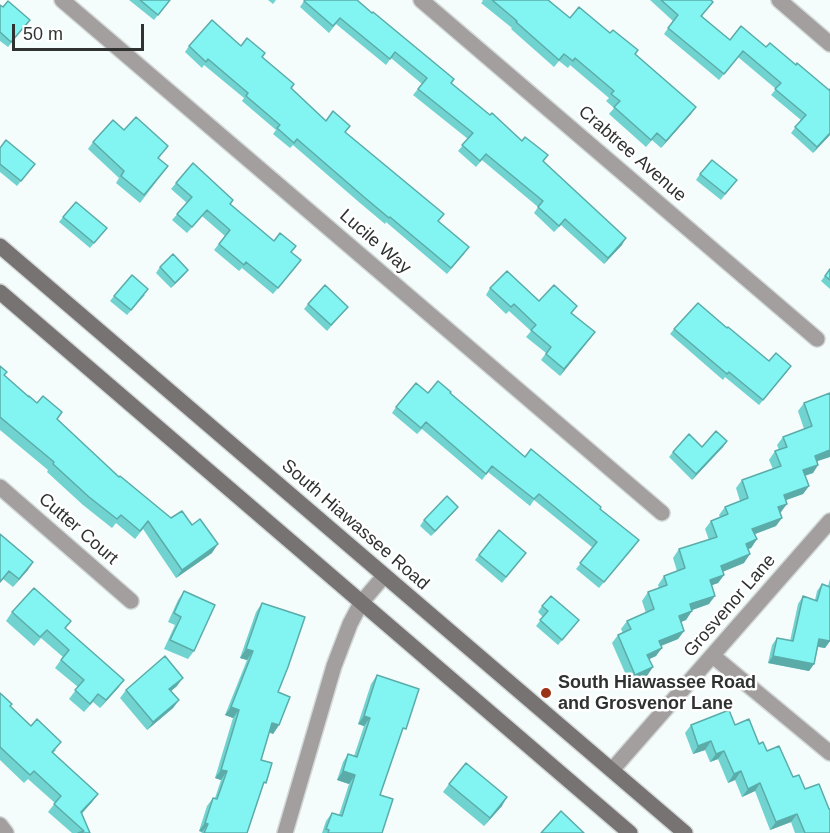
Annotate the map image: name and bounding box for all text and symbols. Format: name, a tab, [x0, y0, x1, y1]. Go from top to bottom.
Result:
scale bar	[15, 12, 147, 50]
text: 50 m	[23, 24, 63, 44]
street label: Crabtree Avenue	[574, 101, 690, 207]
street label: Lucile Way	[335, 205, 415, 279]
street label: South Hiawassee Road	[277, 455, 433, 595]
street label: Cutter Court	[34, 489, 122, 569]
street label: Grosvenor Lane	[680, 550, 780, 662]
place label: South Hiawassee Road and Grosvenor Lane	[558, 672, 756, 714]
marker: South Hiawassee Road and Grosvenor Lane	[539, 686, 553, 700]

